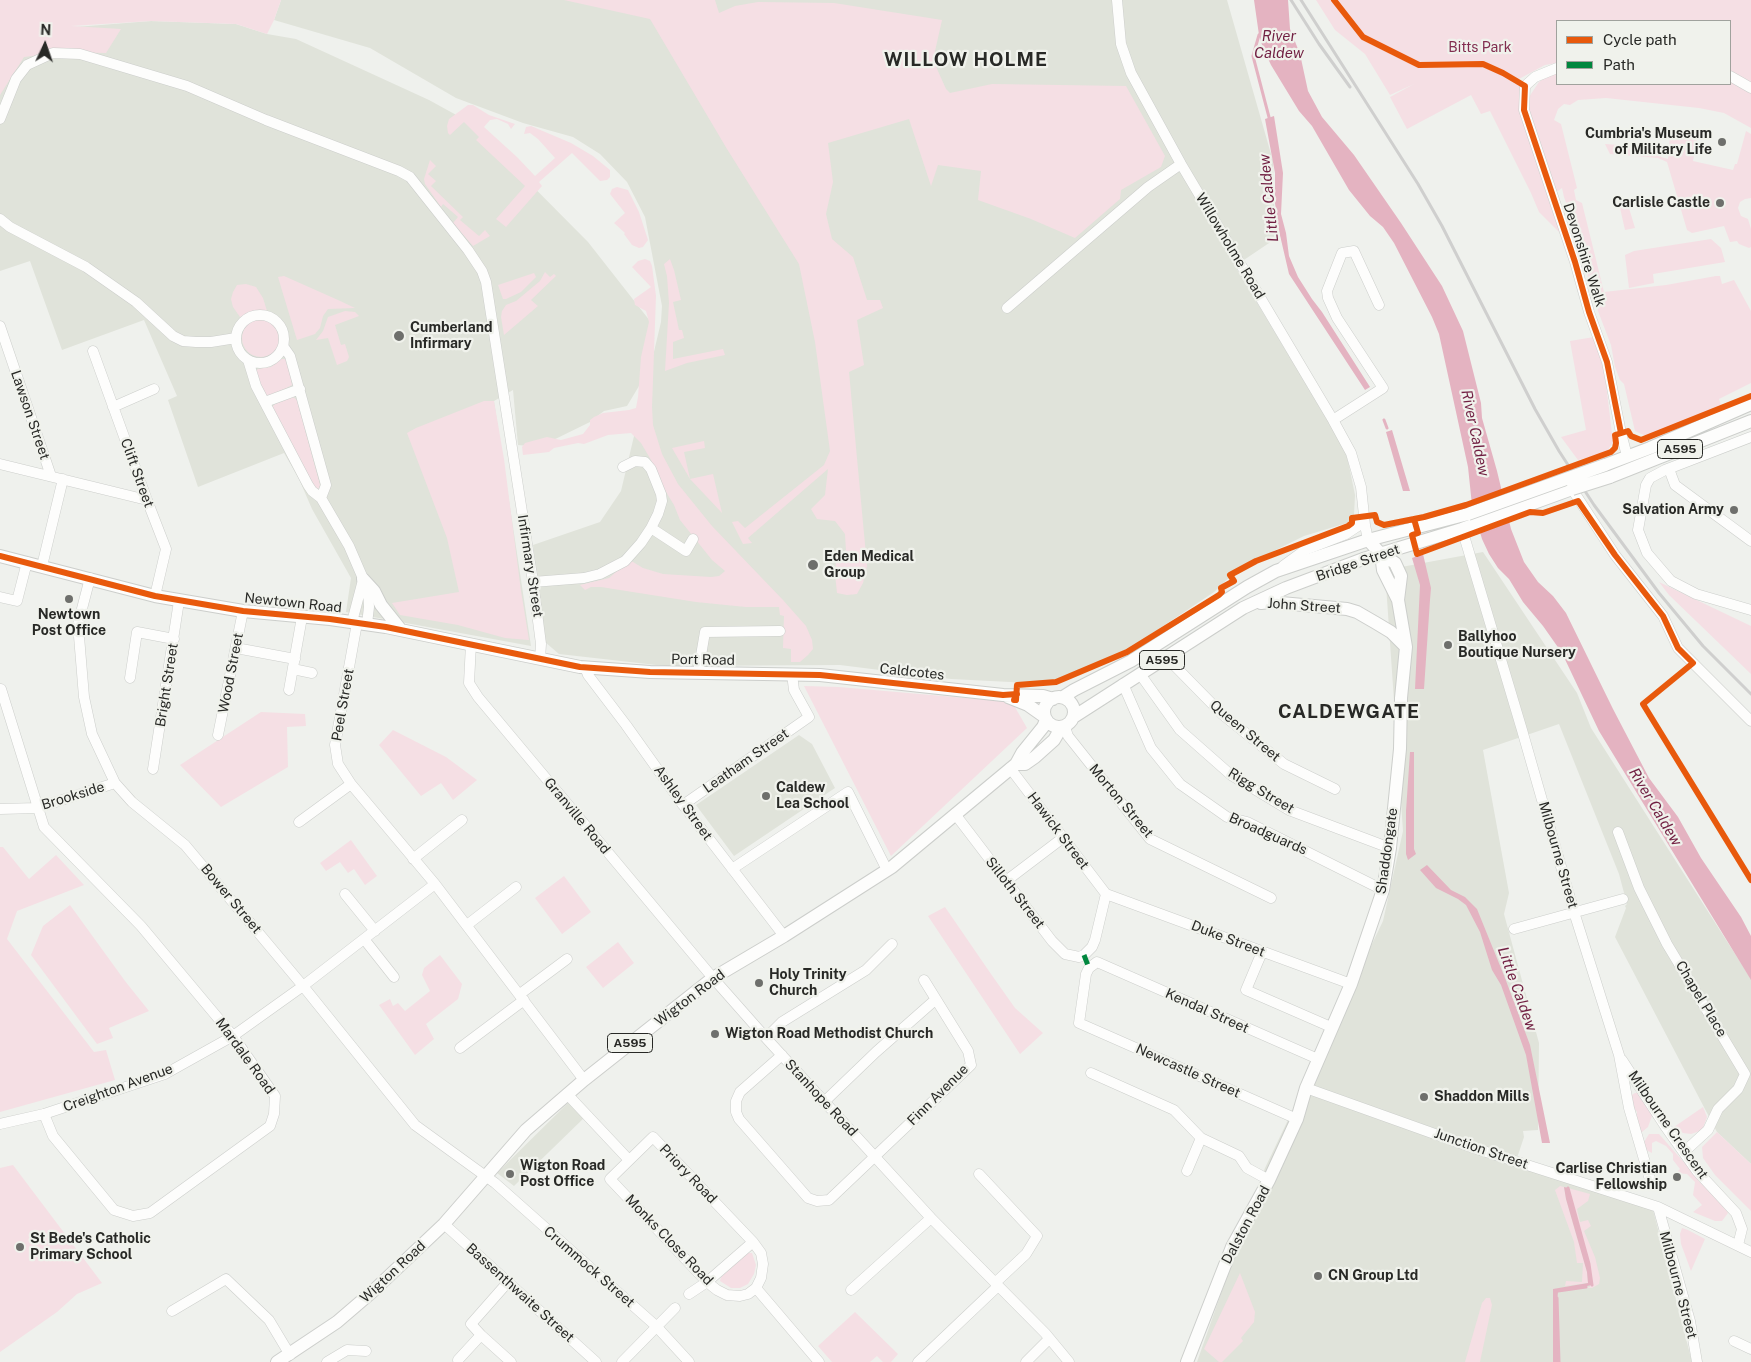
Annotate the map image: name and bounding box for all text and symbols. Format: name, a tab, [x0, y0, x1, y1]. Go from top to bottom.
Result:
north arrow	[20, 20, 70, 70]
legend	[1556, 20, 1731, 85]
text: N	[40, 22, 52, 38]
water label: River Caldew	[1254, 27, 1304, 62]
text: Cycle path	[1603, 31, 1677, 48]
park label: Bitts Park	[1448, 40, 1512, 56]
district label: WILLOW HOLME	[883, 49, 1049, 71]
text: Path	[1603, 56, 1635, 73]
place label: Cumbria's Museum of Military Life	[1585, 126, 1712, 158]
marker: Cumbria's Museum of Military Life	[1716, 136, 1728, 148]
water label: Little Caldew	[1255, 153, 1283, 243]
street label: Willowholme Road	[1192, 190, 1268, 302]
place label: Carlisle Castle	[1612, 195, 1710, 211]
marker: Carlisle Castle	[1714, 197, 1726, 209]
street label: Devonshire Walk	[1559, 201, 1609, 309]
place label: Cumberland Infirmary	[410, 320, 493, 352]
marker: Cumberland Infirmary	[392, 329, 406, 343]
street label: Lawson Street	[7, 368, 53, 462]
water label: River Caldew	[1457, 388, 1493, 478]
street label: Clift Street	[117, 436, 157, 510]
road number: A595	[1658, 439, 1702, 458]
place label: Salvation Army	[1622, 502, 1724, 518]
marker: Salvation Army	[1728, 504, 1740, 516]
street label: Infirmary Street	[514, 514, 546, 618]
street label: Bridge Street	[1314, 541, 1402, 585]
place label: Eden Medical Group	[824, 549, 914, 582]
marker: Eden Medical Group	[806, 558, 820, 572]
street label: Newtown Road	[243, 590, 343, 616]
marker: Newtown Post Office	[63, 593, 75, 605]
street label: John Street	[1267, 595, 1341, 617]
place label: Newtown Post Office	[32, 607, 106, 640]
place label: Ballyhoo Boutique Nursery	[1458, 629, 1576, 662]
street label: Wood Street	[215, 632, 247, 714]
marker: Ballyhoo Boutique Nursery	[1442, 639, 1454, 651]
street label: Bright Street	[152, 642, 182, 728]
road number: A595	[1140, 650, 1184, 670]
street label: Port Road	[671, 651, 735, 669]
street label: Caldcotes	[879, 660, 945, 684]
street label: Peel Street	[328, 668, 358, 742]
street label: Queen Street	[1206, 697, 1284, 765]
district label: CALDEWGATE	[1277, 701, 1421, 723]
street label: Leatham Street	[700, 725, 792, 797]
street label: Morton Street	[1085, 761, 1157, 841]
street label: Ashley Street	[650, 762, 716, 844]
street label: Rigg Street	[1225, 765, 1297, 817]
water label: River Caldew	[1625, 765, 1685, 849]
street label: Granville Road	[540, 775, 614, 857]
street label: Brookside	[39, 778, 107, 814]
place label: Caldew Lea School	[776, 780, 849, 812]
street label: Hawick Street	[1024, 789, 1092, 873]
marker: Caldew Lea School	[760, 790, 772, 802]
street label: Milbourne Street	[1535, 800, 1581, 910]
street label: Shaddongate	[1373, 807, 1401, 895]
street label: Broadguards	[1226, 809, 1310, 859]
street label: Silloth Street	[982, 854, 1048, 932]
street label: Bower Street	[197, 861, 265, 937]
street label: Duke Street	[1189, 917, 1267, 961]
water label: Little Caldew	[1493, 944, 1541, 1034]
street label: Chapel Place	[1672, 958, 1730, 1040]
street label: Wigton Road	[652, 966, 728, 1030]
place label: Holy Trinity Church	[769, 967, 847, 1000]
marker: Holy Trinity Church	[753, 977, 765, 989]
street label: Kendal Street	[1163, 985, 1251, 1037]
street label: Mardale Road	[212, 1015, 278, 1097]
place label: Wigton Road Methodist Church	[725, 1026, 933, 1042]
marker: Wigton Road Methodist Church	[709, 1028, 721, 1040]
road number: A595	[608, 1034, 652, 1052]
street label: Newcastle Street	[1133, 1040, 1243, 1102]
street label: Stanhope Road	[781, 1056, 861, 1140]
street label: Creighton Avenue	[61, 1060, 175, 1116]
street label: Finn Avenue	[904, 1061, 972, 1129]
street label: Milbourne Crescent	[1624, 1068, 1712, 1182]
place label: Shaddon Mills	[1434, 1089, 1529, 1105]
marker: Shaddon Mills	[1418, 1091, 1430, 1103]
street label: Junction Street	[1432, 1125, 1530, 1173]
street label: Priory Road	[656, 1141, 720, 1207]
place label: Wigton Road Post Office	[520, 1158, 605, 1190]
place label: Carlise Christian Fellowship	[1556, 1161, 1667, 1194]
marker: Wigton Road Post Office	[504, 1168, 516, 1180]
marker: Carlise Christian Fellowship	[1671, 1171, 1683, 1183]
street label: Dalston Road	[1218, 1183, 1274, 1267]
street label: Monks Close Road	[621, 1191, 717, 1289]
street label: Crummock Street	[540, 1223, 638, 1311]
street label: Milbourne Street	[1656, 1230, 1700, 1340]
place label: St Bede's Catholic Primary School	[30, 1231, 151, 1264]
street label: Wigton Road	[357, 1237, 429, 1307]
street label: Bassenthwaite Street	[462, 1240, 578, 1346]
marker: St Bede's Catholic Primary School	[14, 1241, 26, 1253]
place label: CN Group Ltd	[1328, 1268, 1418, 1284]
marker: CN Group Ltd	[1312, 1270, 1324, 1282]

